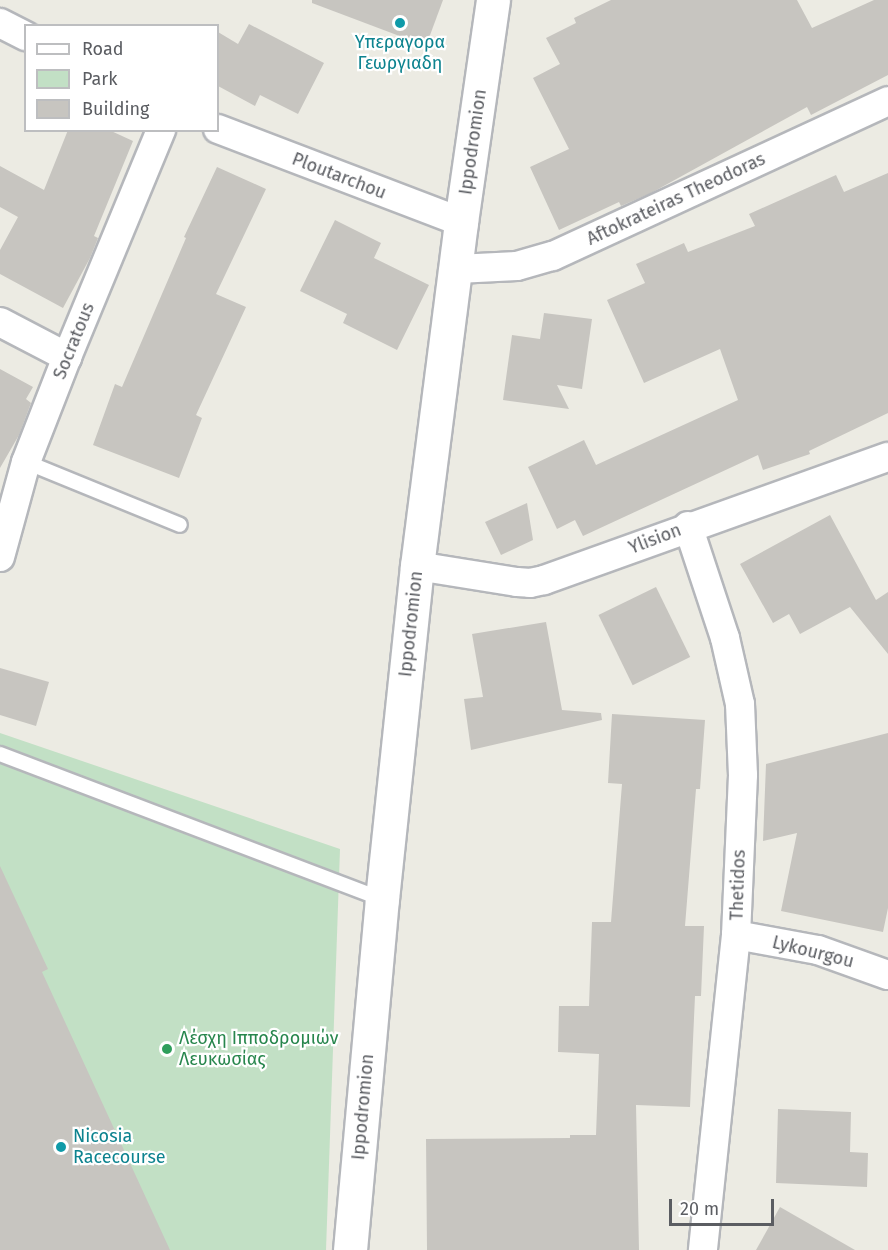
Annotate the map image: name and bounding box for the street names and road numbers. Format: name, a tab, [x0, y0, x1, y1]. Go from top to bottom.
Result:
street label: Ippodromion	[455, 88, 491, 196]
street label: Ploutarchou	[289, 148, 389, 204]
street label: Aftokrateiras Theodoras	[583, 148, 769, 250]
street label: Socratous	[49, 300, 99, 382]
street label: Ylision	[626, 519, 684, 559]
street label: Ippodromion	[395, 570, 427, 678]
street label: Thetidos	[726, 849, 750, 921]
street label: Lykourgou	[770, 931, 856, 973]
street label: Ippodromion	[348, 1053, 378, 1161]

